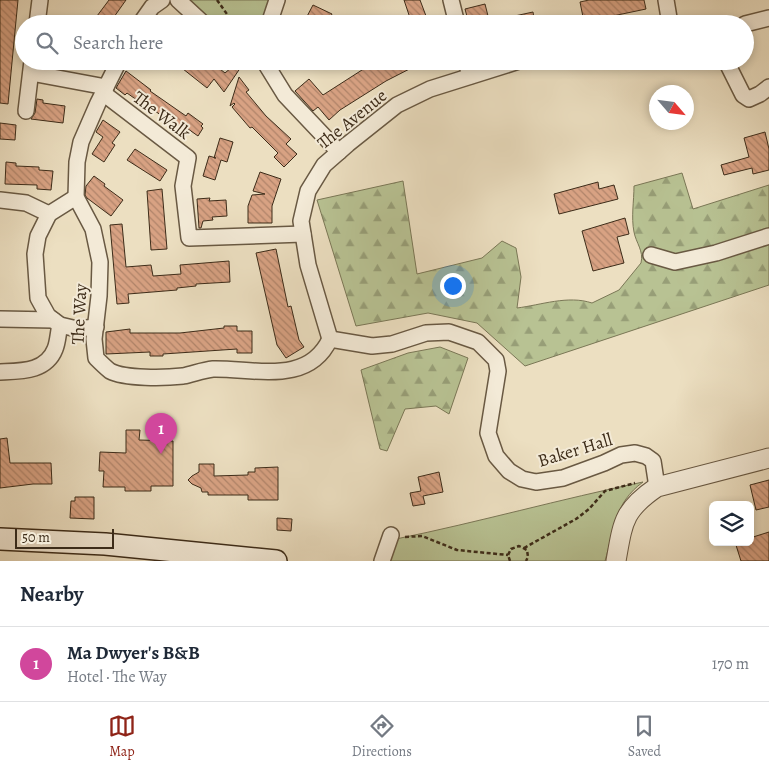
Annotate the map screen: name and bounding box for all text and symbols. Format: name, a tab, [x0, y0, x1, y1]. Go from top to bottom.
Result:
search box	[15, 15, 754, 70]
icon: search	[33, 29, 61, 57]
text: Search here	[73, 30, 163, 56]
street label: The Avenue	[312, 84, 392, 154]
street label: The Walk	[128, 85, 196, 145]
north arrow	[649, 85, 694, 130]
your location	[440, 273, 466, 299]
street label: The Way	[65, 282, 93, 345]
pin: 1	[145, 413, 177, 454]
street label: Baker Hall	[535, 427, 616, 473]
map controls	[709, 501, 754, 546]
button: layers	[709, 501, 754, 546]
scale bar	[15, 526, 114, 549]
text: 50 m	[22, 528, 50, 547]
text: Nearby	[20, 580, 83, 608]
text: Ma Dwyer's B&B	[67, 640, 200, 666]
text: 1	[33, 653, 39, 675]
text: 170 m	[712, 653, 749, 675]
text: Hotel · The Way	[67, 666, 167, 688]
tab: Map	[108, 712, 136, 761]
tab: Directions	[352, 712, 412, 761]
tab: Saved	[628, 712, 661, 761]

